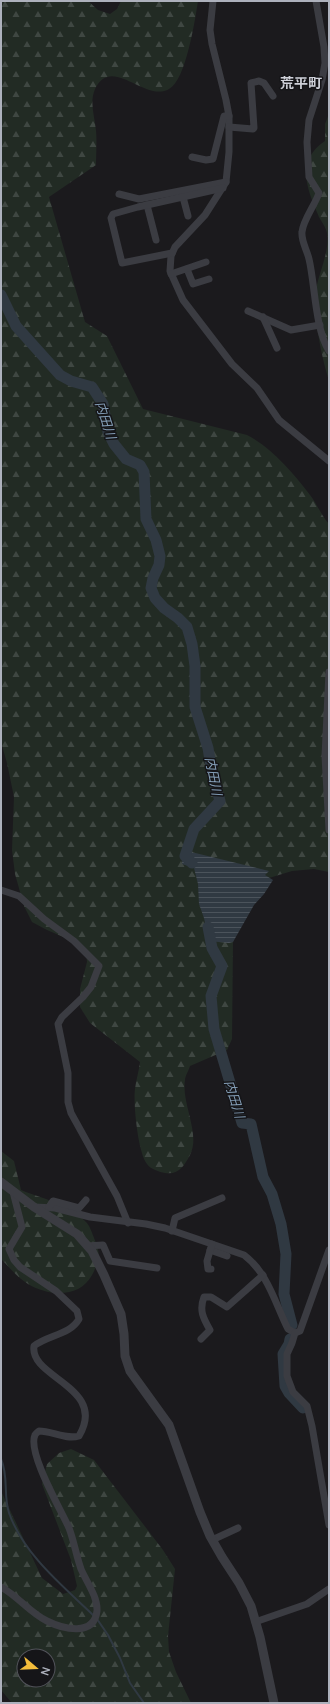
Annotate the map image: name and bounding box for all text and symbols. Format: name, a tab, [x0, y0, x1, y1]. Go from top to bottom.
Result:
district label: 荒平町	[280, 73, 322, 92]
water label: 内田川	[91, 399, 121, 443]
water label: 内田川	[201, 755, 227, 799]
water label: 内田川	[221, 1078, 250, 1122]
north arrow	[16, 1648, 56, 1688]
text: N	[38, 1665, 54, 1678]

